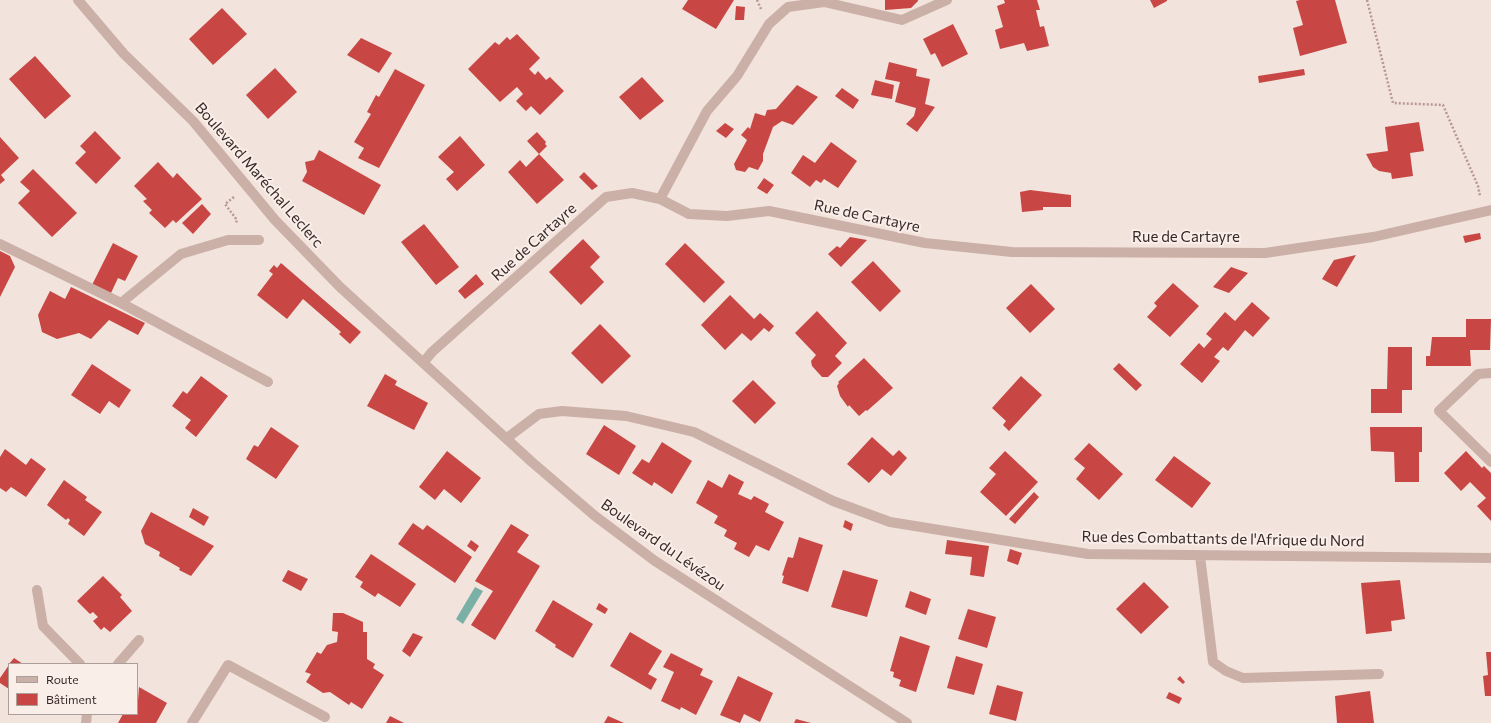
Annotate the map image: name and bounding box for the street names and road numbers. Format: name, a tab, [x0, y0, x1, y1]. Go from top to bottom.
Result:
street label: Boulevard Maréchal Leclerc	[191, 99, 327, 251]
street label: Rue de Cartayre	[812, 196, 922, 236]
street label: Rue de Cartayre	[488, 199, 580, 285]
street label: Rue de Cartayre	[1132, 228, 1240, 246]
street label: Boulevard du Lévézou	[597, 495, 729, 595]
street label: Rue des Combattants de l'Afrique du Nord	[1081, 528, 1365, 550]

